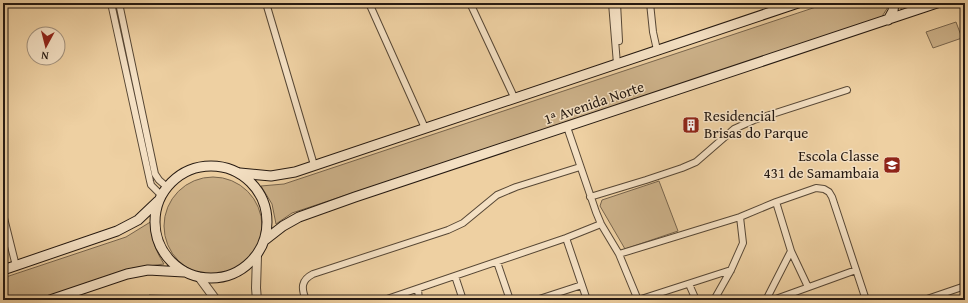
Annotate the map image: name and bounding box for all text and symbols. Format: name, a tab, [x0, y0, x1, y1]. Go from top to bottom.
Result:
north arrow	[26, 26, 66, 66]
text: N	[40, 47, 49, 64]
street label: 1ᵃ Avenida Norte	[541, 76, 647, 130]
place label: Residencial Brisas do Parque	[704, 105, 808, 143]
building icon: Residencial Brisas do Parque	[681, 115, 701, 135]
place label: Escola Classe 431 de Samambaia	[764, 145, 879, 183]
school or university icon: Escola Classe 431 de Samambaia	[882, 155, 902, 175]

